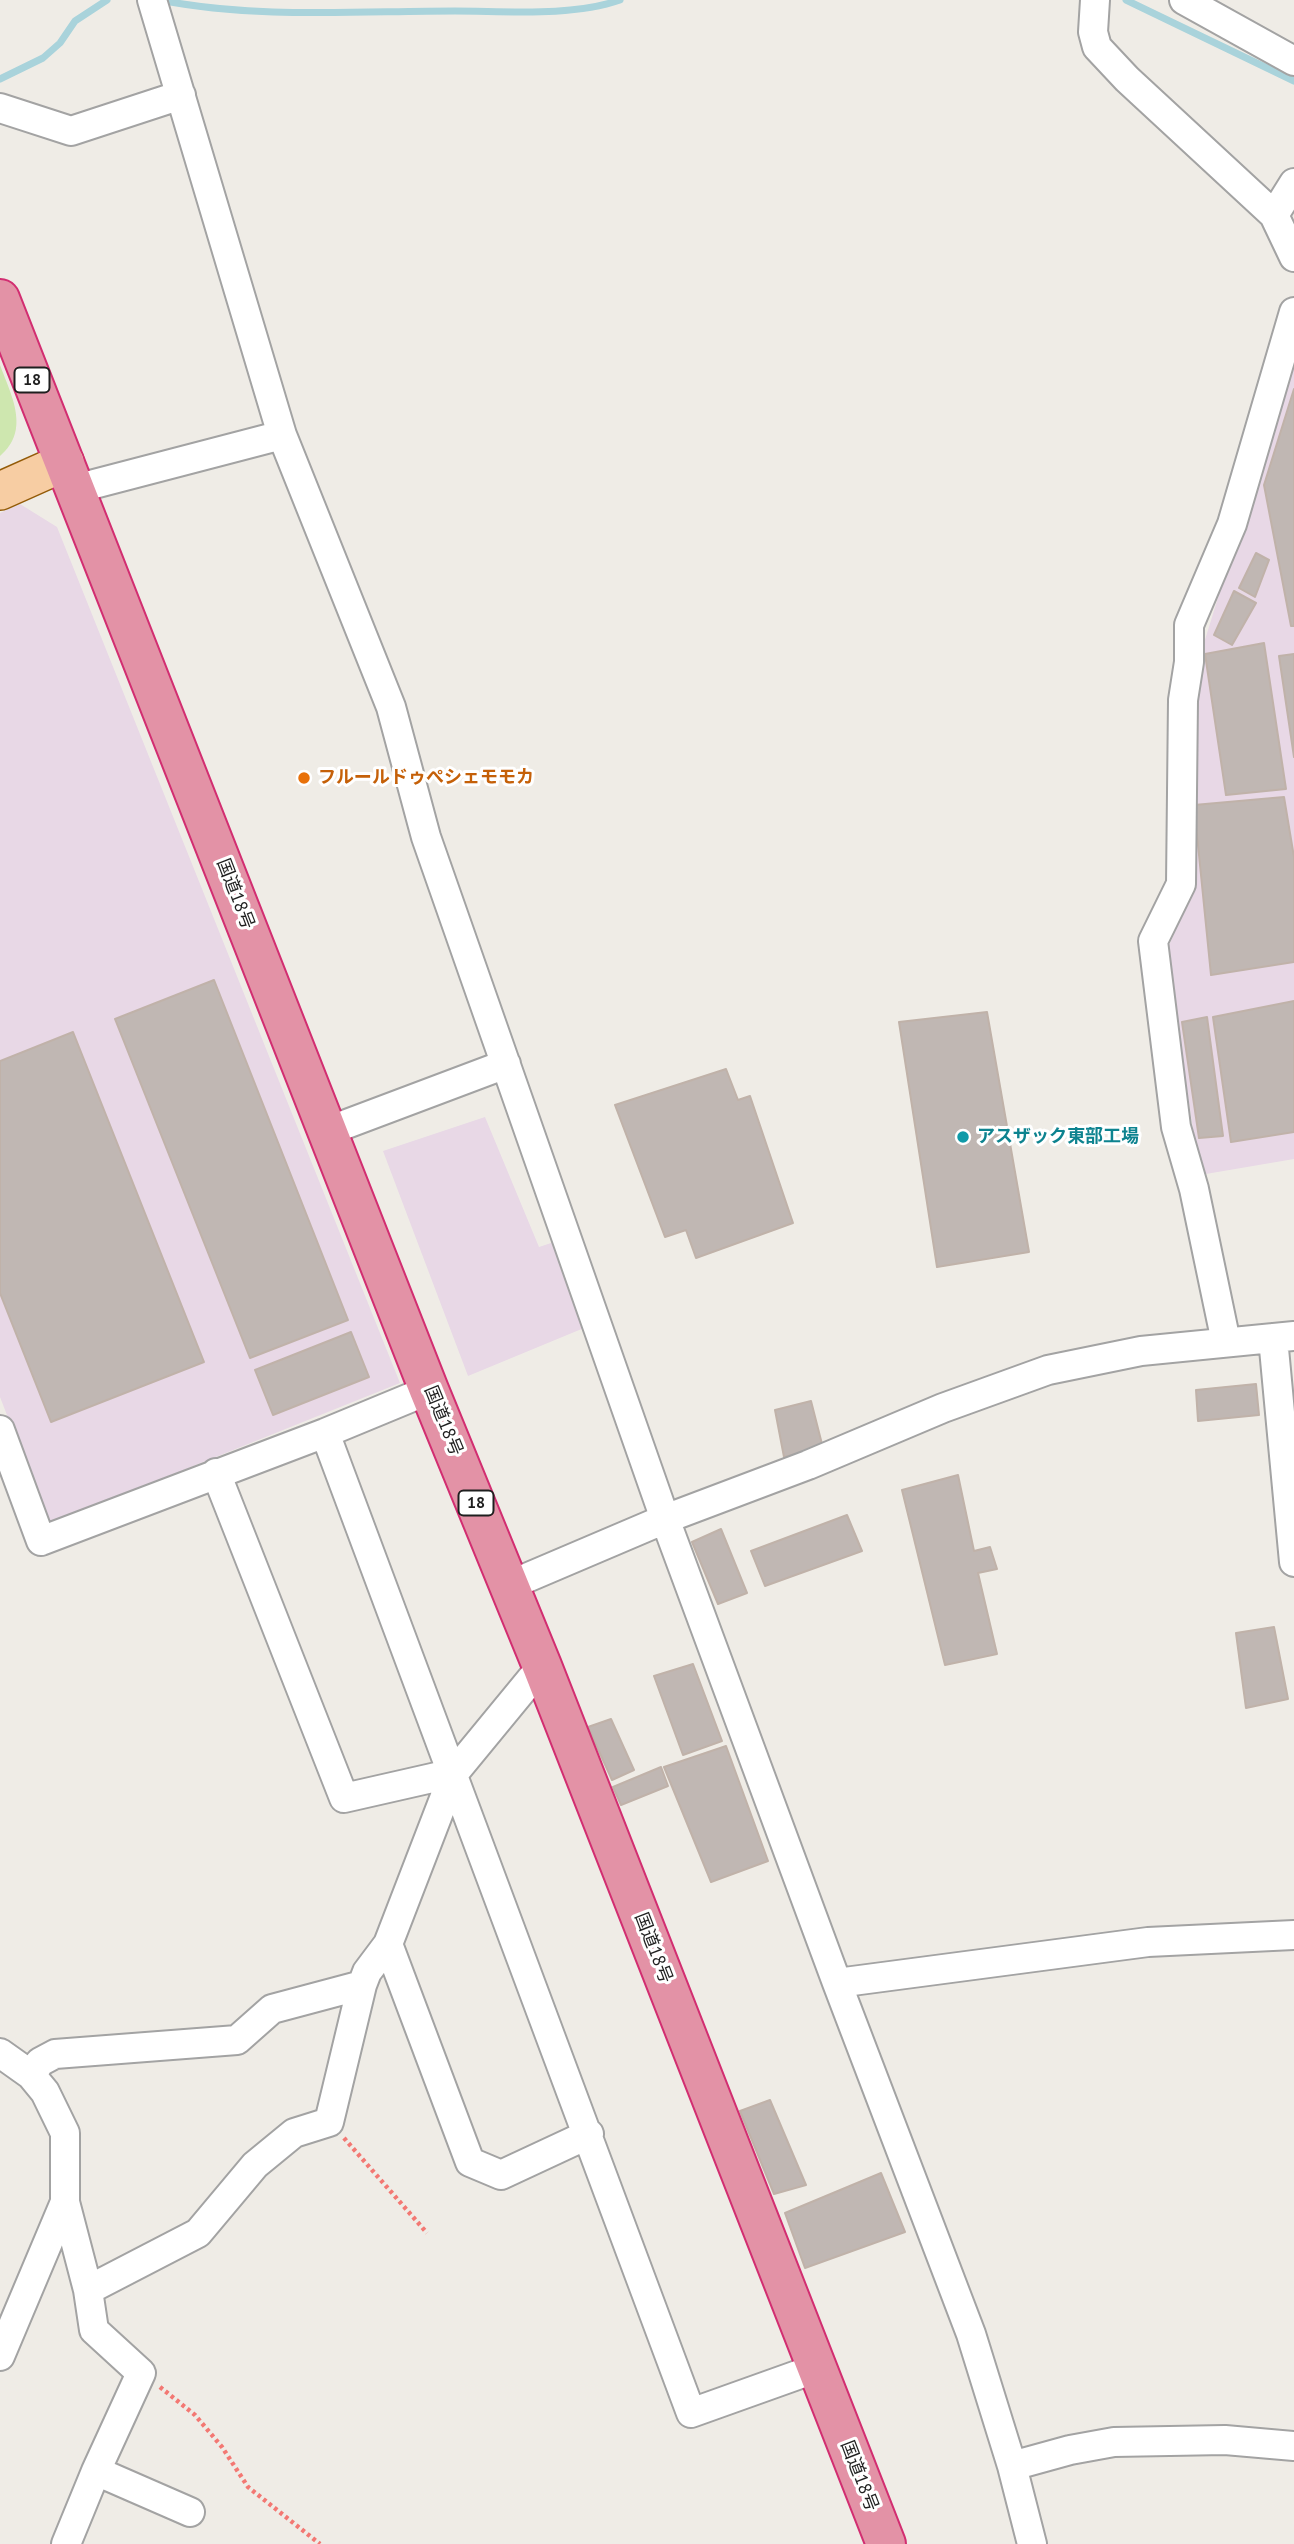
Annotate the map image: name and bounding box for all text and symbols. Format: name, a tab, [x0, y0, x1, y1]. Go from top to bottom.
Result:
road number: 18	[14, 368, 50, 392]
place label: フルールドゥぺシェモモカ	[318, 767, 534, 789]
marker: フルールドゥぺシェモモカ	[296, 770, 312, 786]
street label: 国道18号	[212, 856, 258, 932]
place label: アスザック東部工場	[977, 1126, 1139, 1148]
marker: アスザック東部工場	[955, 1129, 971, 1145]
street label: 国道18号	[419, 1383, 467, 1459]
road number: 18	[458, 1490, 494, 1516]
street label: 国道18号	[630, 1910, 676, 1986]
street label: 国道18号	[836, 2438, 882, 2514]

